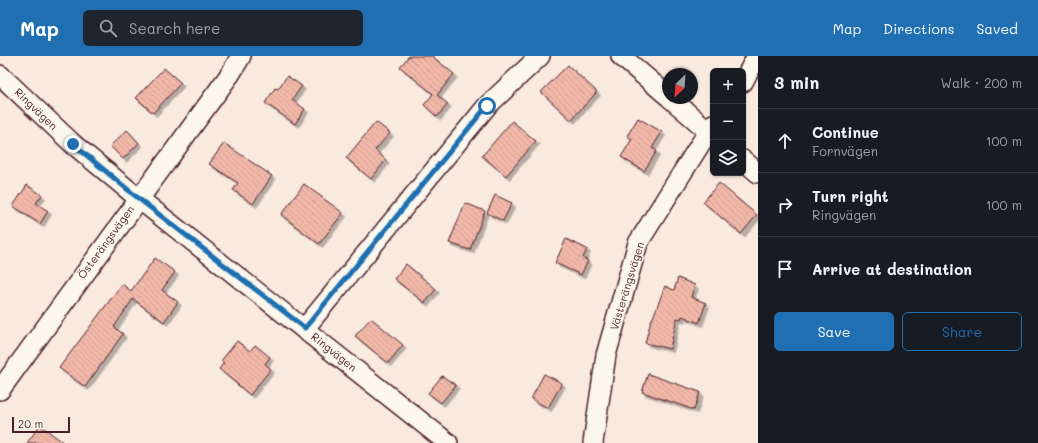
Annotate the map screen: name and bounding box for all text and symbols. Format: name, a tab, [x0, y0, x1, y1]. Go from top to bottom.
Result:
search box	[83, 10, 363, 46]
text: Map	[20, 16, 59, 41]
icon: search	[97, 17, 119, 39]
text: Search here	[129, 18, 220, 38]
text: Map	[833, 19, 861, 38]
text: Directions	[883, 19, 954, 38]
text: Saved	[976, 19, 1018, 38]
north arrow	[662, 68, 698, 104]
map controls	[710, 68, 746, 176]
button: +	[710, 68, 746, 104]
text: 3 min	[774, 71, 819, 93]
text: Walk · 200 m	[941, 74, 1022, 91]
street label: Ringvägen	[12, 84, 61, 133]
route start	[478, 97, 496, 115]
button: −	[710, 104, 746, 140]
text: Continue	[812, 122, 879, 142]
icon: ahead	[774, 130, 796, 152]
text: 100 m	[986, 132, 1022, 149]
route end	[64, 135, 82, 153]
button: layers	[710, 140, 746, 176]
text: Fornvägen	[812, 142, 878, 159]
text: Turn right	[812, 186, 889, 206]
icon: right	[774, 194, 796, 216]
text: 100 m	[986, 196, 1022, 213]
street label: Österängsvägen	[74, 202, 137, 281]
text: Ringvägen	[812, 206, 876, 223]
street label: Västerängsvägen	[606, 240, 647, 332]
icon: arrive	[774, 258, 796, 280]
text: Arrive at destination	[812, 259, 972, 279]
button: Save	[774, 312, 894, 351]
button: Share	[902, 312, 1022, 351]
street label: Ringvägen	[308, 329, 360, 375]
scale bar	[12, 415, 70, 434]
text: 20 m	[18, 416, 43, 431]

